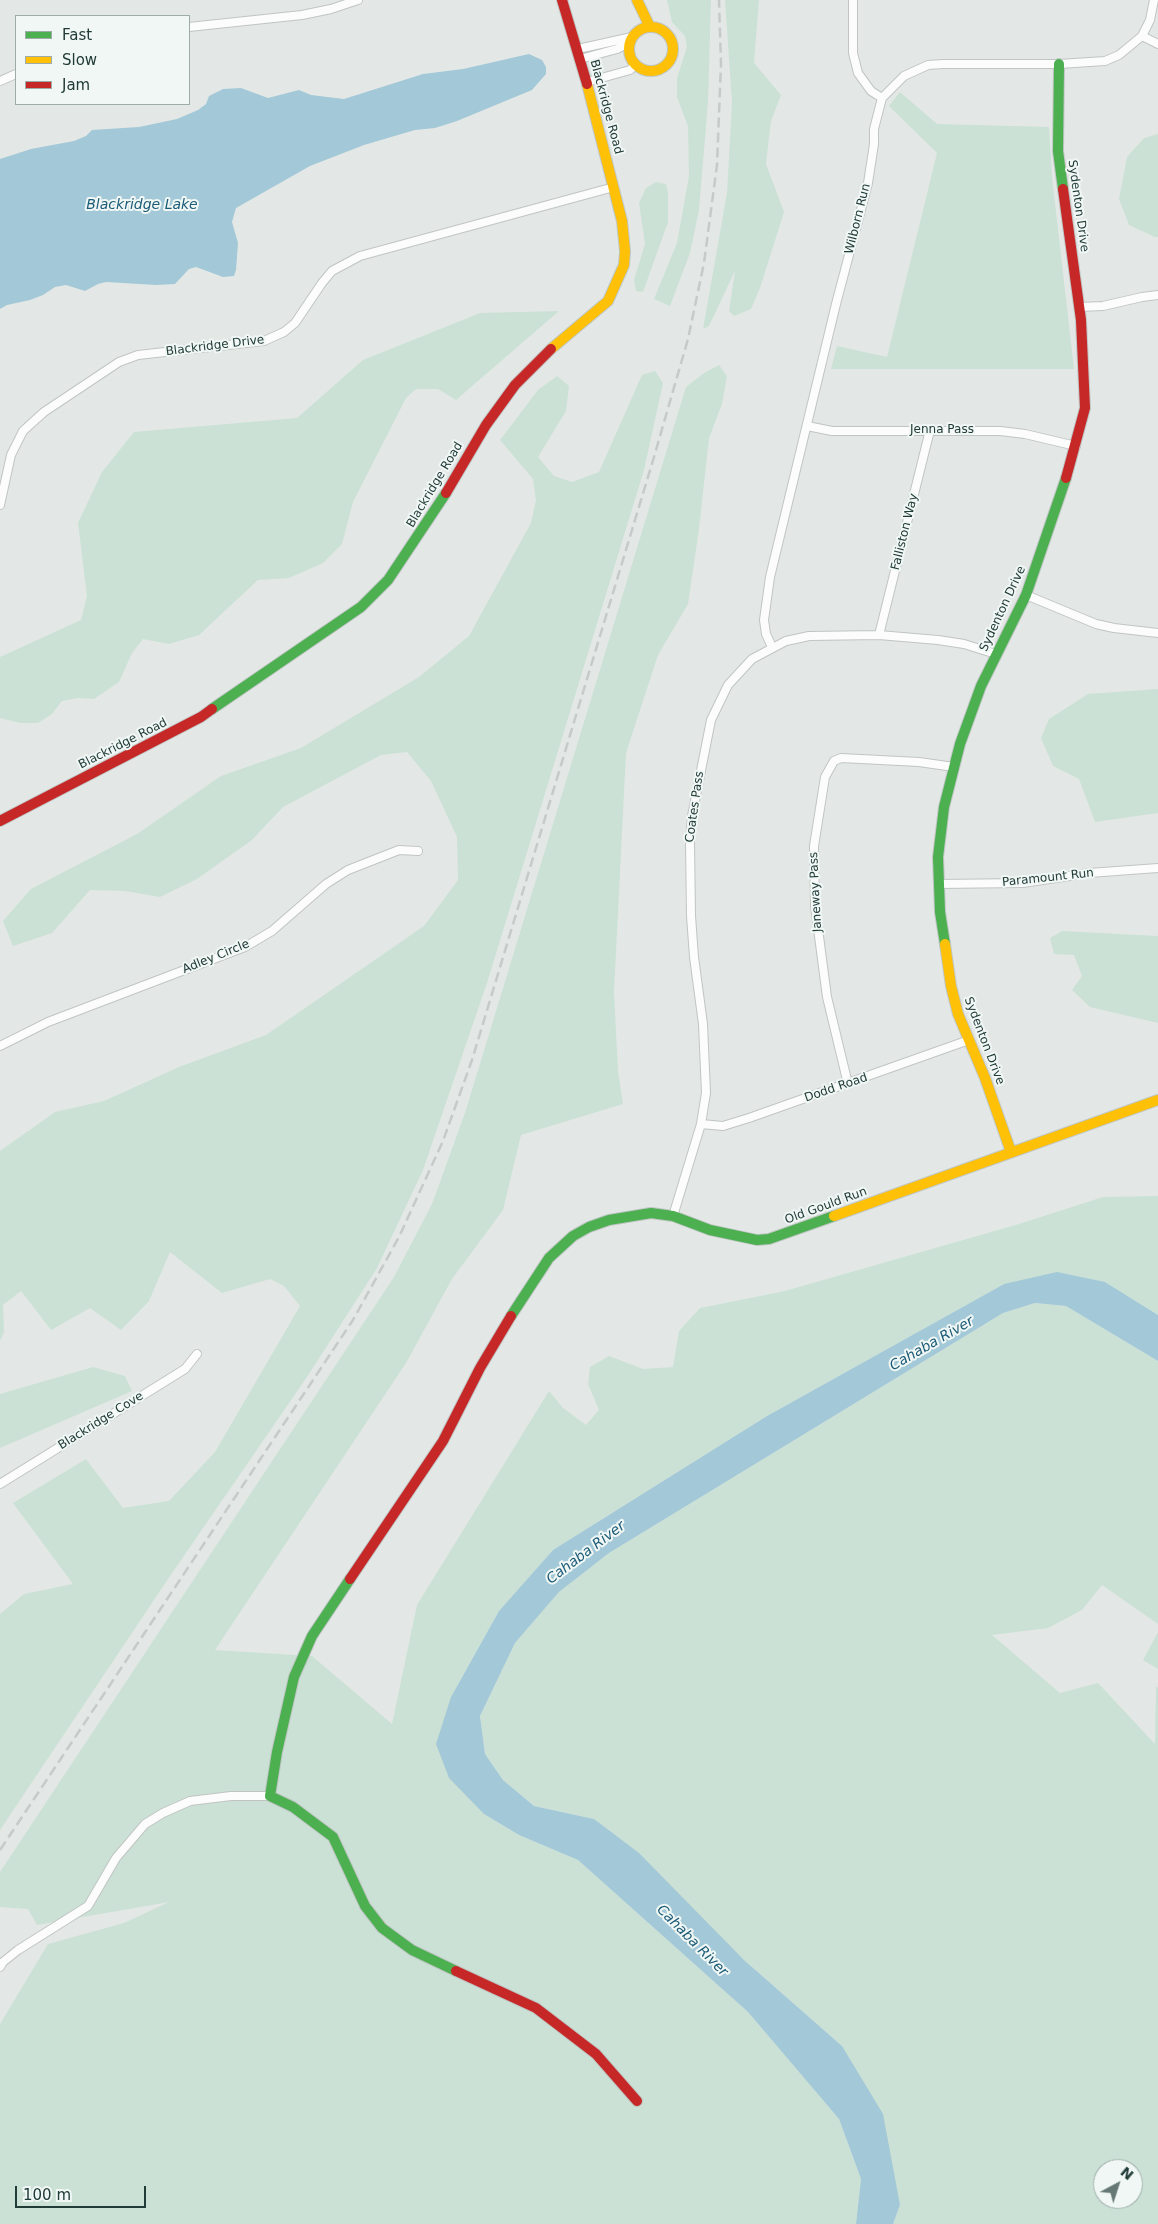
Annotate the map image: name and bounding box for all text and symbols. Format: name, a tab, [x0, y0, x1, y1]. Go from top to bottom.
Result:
legend	[15, 15, 190, 105]
text: Fast	[62, 26, 92, 44]
text: Slow	[62, 51, 97, 69]
street label: Blackridge Road	[586, 58, 626, 156]
text: Jam	[62, 76, 90, 94]
street label: Sydenton Drive	[1064, 159, 1092, 253]
street label: Wilborn Run	[842, 182, 874, 256]
water label: Blackridge Lake	[86, 197, 198, 213]
street label: Blackridge Drive	[165, 333, 265, 359]
street label: Jenna Pass	[910, 423, 974, 437]
street label: Blackridge Road	[404, 440, 466, 530]
street label: Falliston Way	[889, 492, 921, 572]
street label: Sydenton Drive	[977, 564, 1029, 654]
street label: Blackridge Road	[76, 716, 170, 772]
street label: Coates Pass	[683, 770, 707, 844]
street label: Janeway Pass	[807, 851, 825, 933]
street label: Paramount Run	[1001, 866, 1095, 890]
street label: Adley Circle	[180, 937, 252, 977]
street label: Sydenton Drive	[961, 995, 1007, 1087]
street label: Dodd Road	[803, 1070, 869, 1106]
street label: Old Gould Run	[783, 1184, 869, 1228]
water label: Cahaba River	[887, 1313, 977, 1375]
street label: Blackridge Cove	[56, 1389, 146, 1453]
water label: Cahaba River	[543, 1518, 629, 1588]
water label: Cahaba River	[653, 1902, 731, 1980]
north arrow	[1093, 2159, 1143, 2209]
text: N	[1117, 2163, 1137, 2183]
scale bar	[18, 2176, 149, 2208]
text: 100 m	[23, 2186, 71, 2204]

